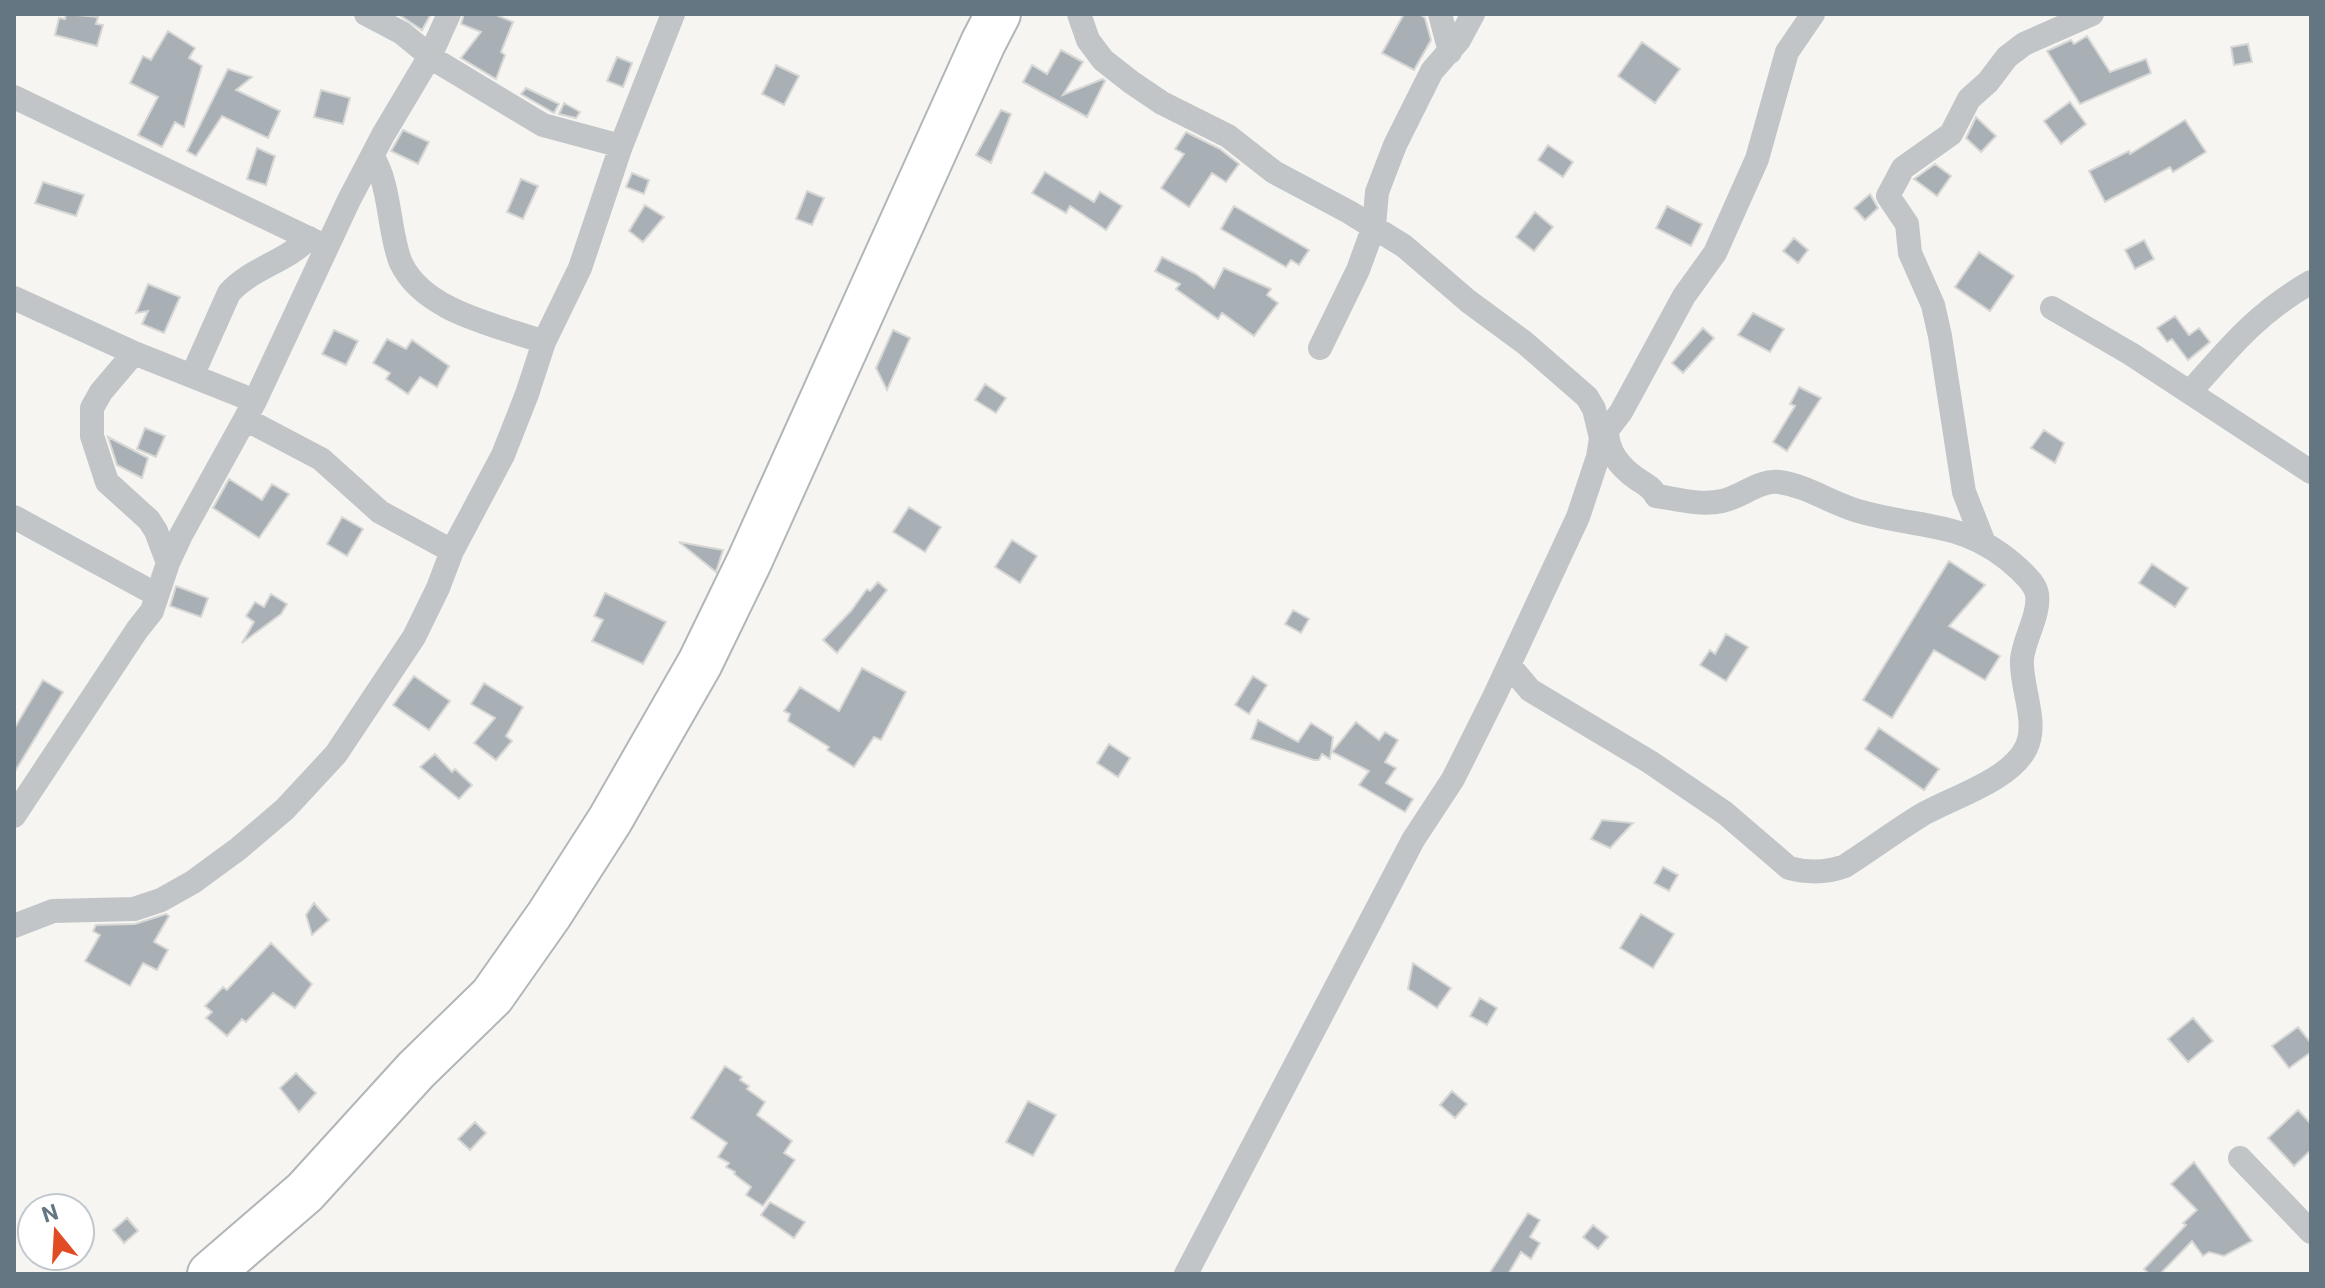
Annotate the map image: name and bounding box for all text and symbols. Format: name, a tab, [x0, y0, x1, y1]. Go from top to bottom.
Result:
north arrow	[16, 1192, 96, 1272]
text: N	[39, 1199, 61, 1228]

